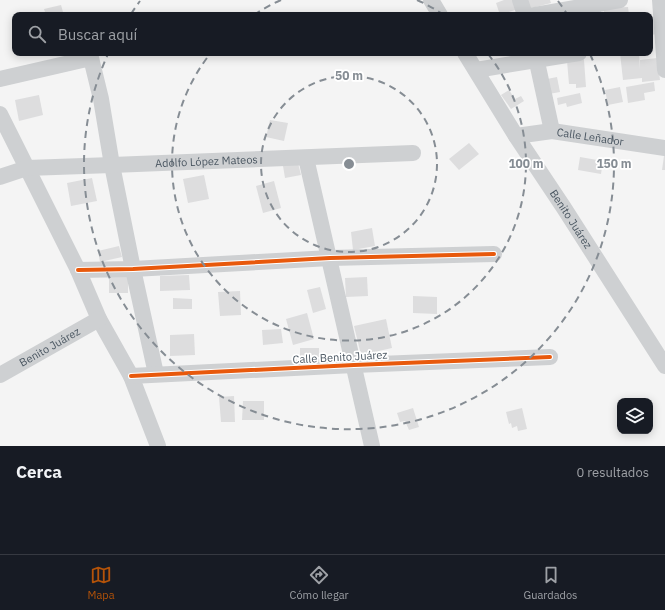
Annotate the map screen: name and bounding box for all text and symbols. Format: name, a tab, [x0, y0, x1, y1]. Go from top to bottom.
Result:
search box	[12, 12, 653, 56]
icon: search	[26, 23, 48, 45]
text: Buscar aquí	[58, 25, 137, 44]
text: 50 m	[335, 68, 363, 83]
street label: Calle Leñador	[556, 125, 625, 149]
street label: Adolfo López Mateos	[155, 152, 258, 170]
text: 100 m	[508, 156, 544, 171]
text: 150 m	[596, 156, 632, 171]
centre of rings	[342, 157, 356, 171]
street label: Benito Juárez	[547, 187, 595, 251]
street label: Benito Juárez	[17, 324, 83, 370]
street label: Calle Benito Juárez	[292, 348, 388, 366]
map controls	[617, 398, 653, 434]
button: layers	[617, 398, 653, 434]
text: Cerca	[16, 461, 62, 483]
text: 0 resultados	[576, 464, 649, 481]
tab: Mapa	[88, 564, 115, 602]
tab: Cómo llegar	[290, 564, 349, 602]
tab: Guardados	[524, 564, 577, 602]

